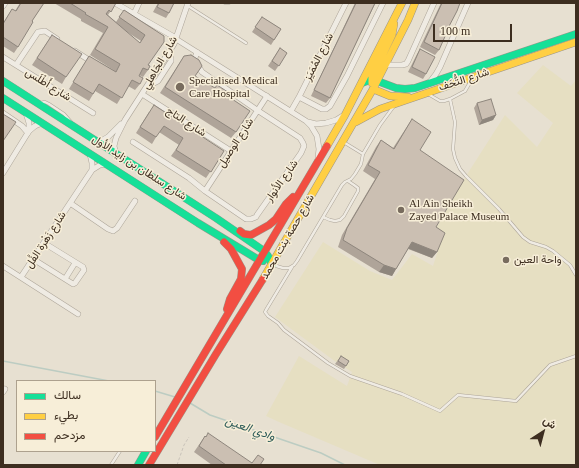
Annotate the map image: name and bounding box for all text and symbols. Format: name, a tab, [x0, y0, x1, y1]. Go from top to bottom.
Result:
scale bar	[435, 16, 514, 42]
text: 100 m	[440, 24, 470, 38]
street label: شارع المُمَيَز	[301, 31, 337, 83]
street label: شارع الجَاهلِي	[139, 34, 181, 92]
street label: شارع أَطْلَس	[23, 66, 73, 104]
street label: شارع التُّحَف	[437, 66, 491, 94]
place label: Specialised Medical Care Hospital	[189, 74, 278, 100]
marker: Specialised Medical Care Hospital	[174, 81, 186, 93]
street label: شارع التاج	[164, 104, 208, 140]
street label: شارع الوصيل	[215, 116, 257, 170]
street label: شارع سلطان بن زايد الأول	[89, 133, 189, 203]
street label: شارع الأنوار	[263, 158, 301, 204]
street label: شارع حصة بنت محمد	[258, 192, 318, 282]
place label: Al Ain Sheikh Zayed Palace Museum	[409, 197, 509, 223]
marker: Al Ain Sheikh Zayed Palace Museum	[396, 205, 406, 215]
street label: شارع زَهْرة الفُل	[23, 209, 69, 271]
place label: واحة العين	[514, 253, 562, 267]
marker: واحة العين	[501, 255, 511, 265]
legend	[16, 380, 156, 452]
text: سالك	[54, 388, 81, 402]
text: بطيء	[54, 408, 78, 422]
north arrow	[523, 412, 563, 452]
water label: وادي العين	[223, 414, 277, 444]
text: ش	[541, 414, 559, 431]
text: مزدحم	[54, 428, 85, 442]

